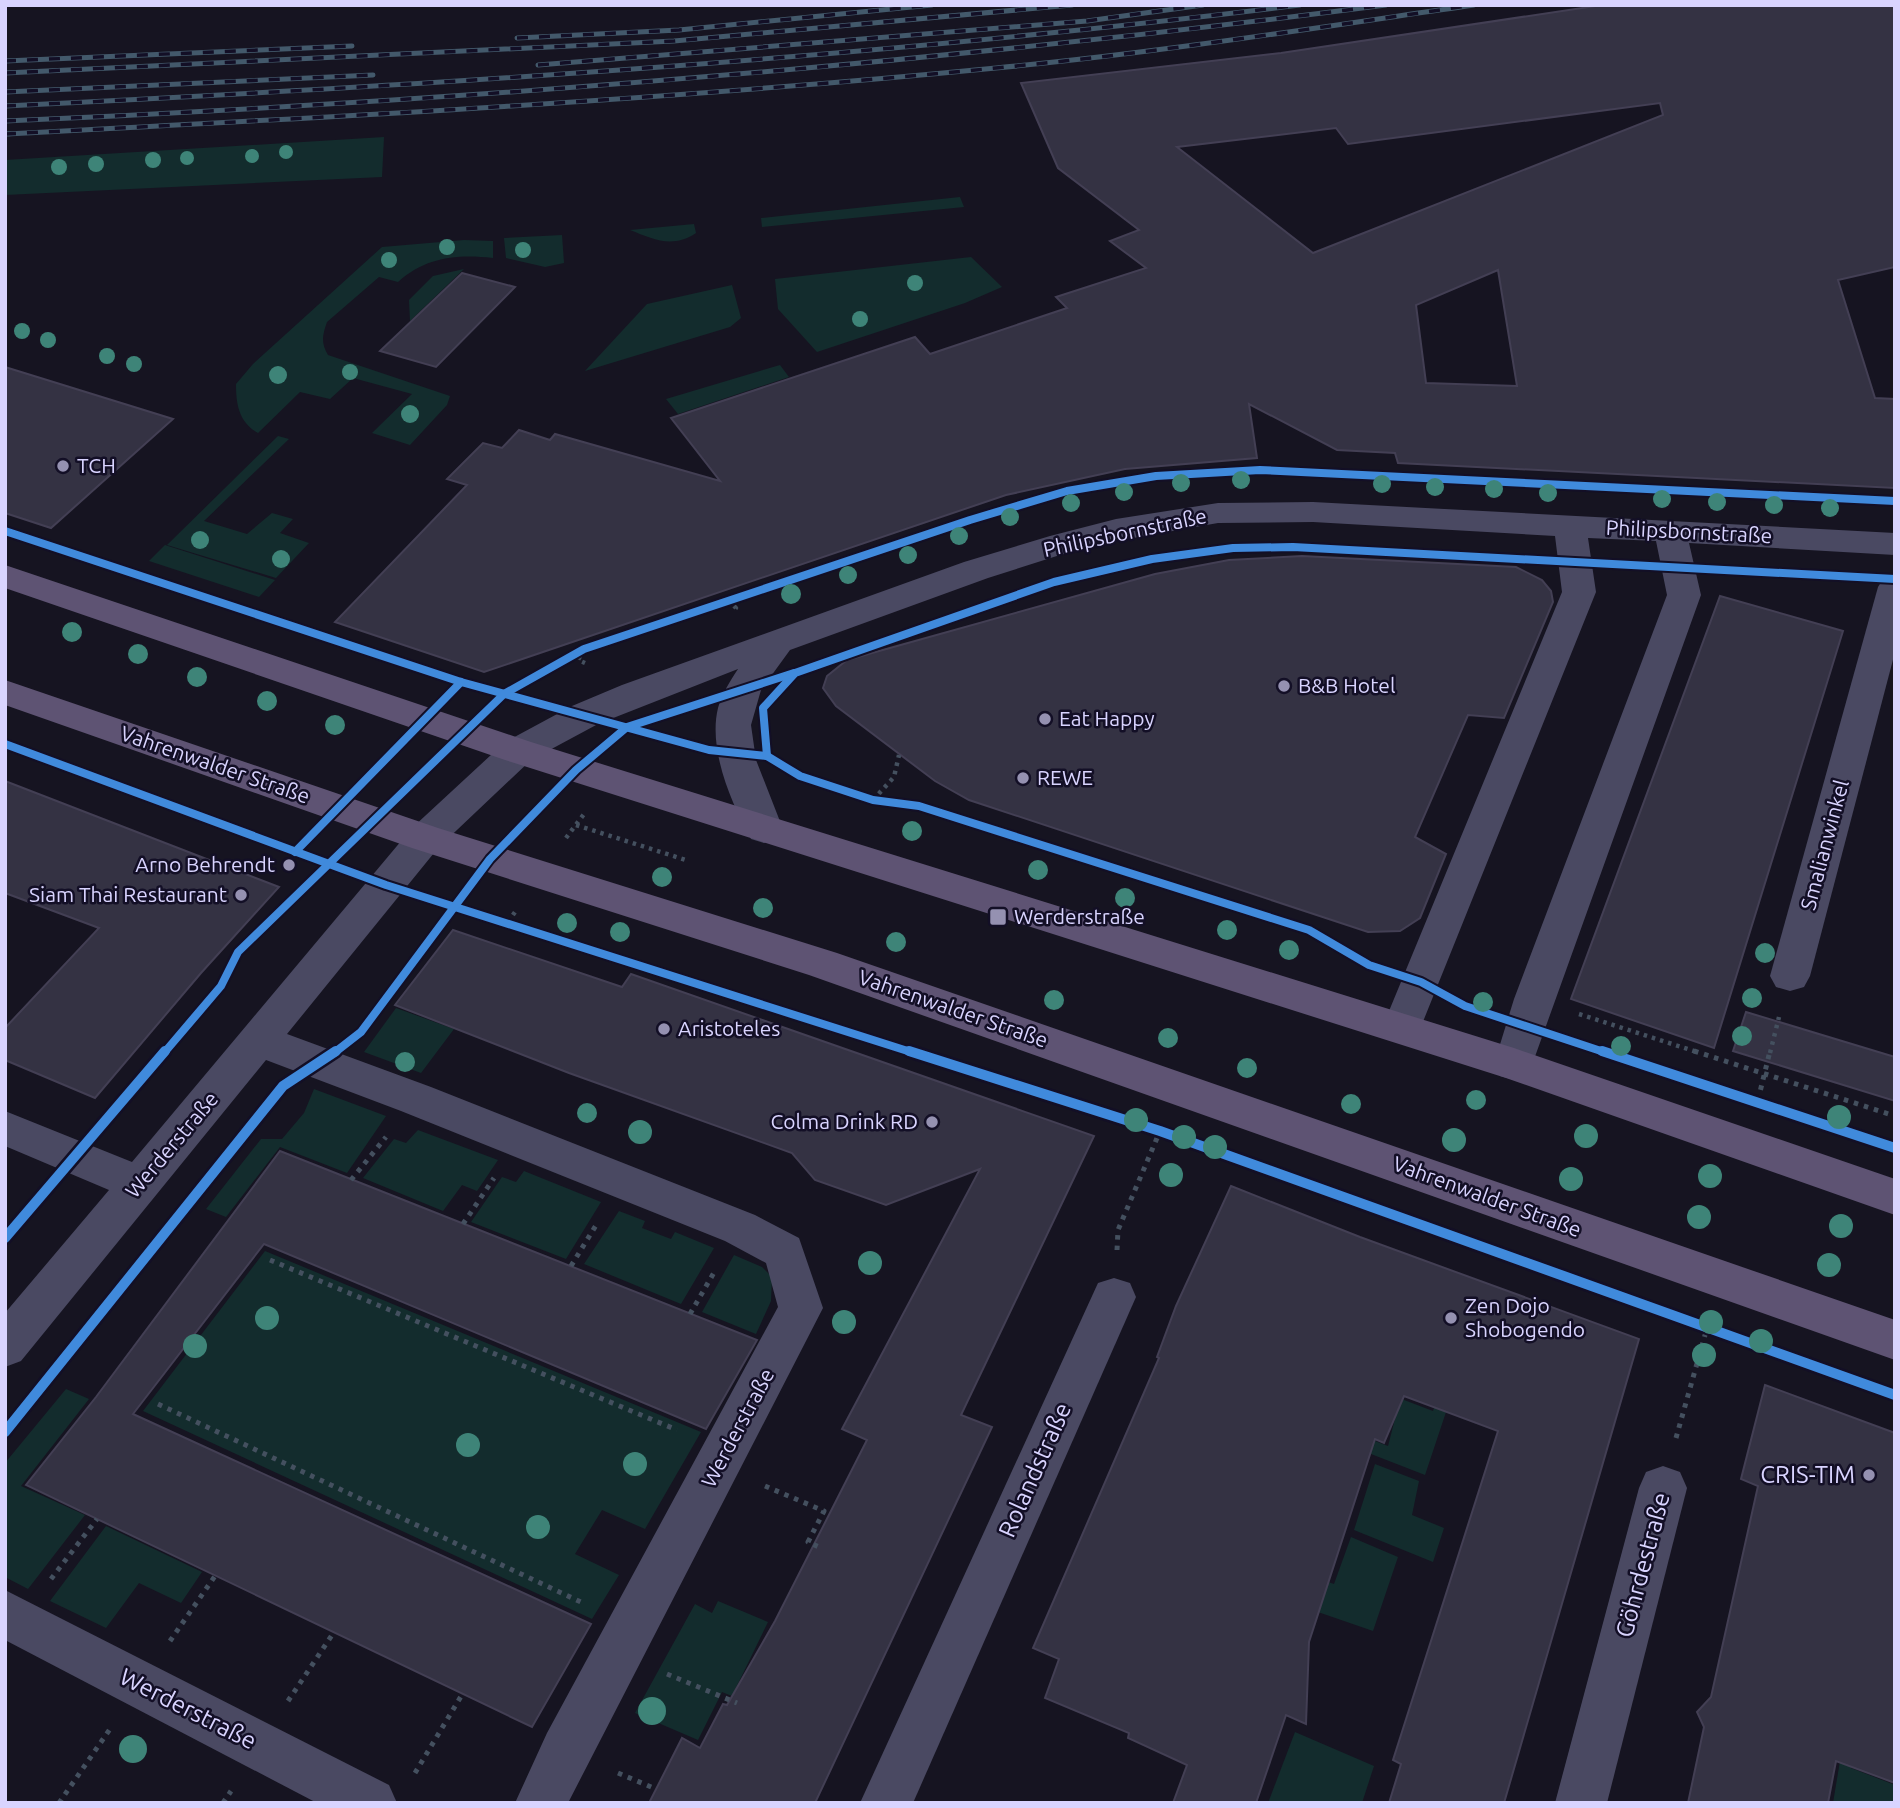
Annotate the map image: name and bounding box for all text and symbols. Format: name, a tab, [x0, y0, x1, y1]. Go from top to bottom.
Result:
place label: TCH	[77, 453, 116, 477]
marker: TCH	[55, 458, 71, 474]
street label: Philipsbornstraße	[1041, 503, 1209, 561]
street label: Philipsbornstraße	[1605, 515, 1773, 547]
place label: B&B Hotel	[1298, 673, 1395, 697]
marker: B&B Hotel	[1276, 678, 1292, 694]
place label: Eat Happy	[1059, 706, 1155, 730]
marker: Eat Happy	[1037, 711, 1053, 727]
street label: Vahrenwalder Straße	[117, 720, 313, 808]
place label: REWE	[1037, 765, 1093, 789]
marker: REWE	[1015, 770, 1031, 786]
street label: Smalianwinkel	[1795, 777, 1853, 913]
place label: Arno Behrendt	[135, 852, 275, 876]
marker: Arno Behrendt	[281, 857, 297, 873]
place label: Siam Thai Restaurant	[29, 882, 227, 906]
marker: Siam Thai Restaurant	[233, 887, 249, 903]
place label: Werderstraße	[1014, 904, 1145, 928]
marker: Werderstraße	[988, 907, 1008, 927]
street label: Vahrenwalder Straße	[855, 964, 1051, 1052]
place label: Aristoteles	[678, 1016, 780, 1040]
marker: Aristoteles	[656, 1021, 672, 1037]
street label: Werderstraße	[120, 1087, 222, 1202]
place label: Colma Drink RD	[770, 1109, 918, 1133]
marker: Colma Drink RD	[924, 1114, 940, 1130]
street label: Vahrenwalder Straße	[1390, 1151, 1585, 1241]
place label: Zen Dojo Shobogendo	[1465, 1293, 1585, 1341]
marker: Zen Dojo Shobogendo	[1443, 1310, 1459, 1326]
street label: Werderstraße	[696, 1364, 778, 1491]
street label: Rolandstraße	[993, 1398, 1076, 1541]
place label: CRIS-TIM	[1760, 1461, 1855, 1488]
marker: CRIS-TIM	[1861, 1467, 1877, 1483]
street label: Göhrdestraße	[1610, 1489, 1675, 1640]
street label: Werderstraße	[115, 1663, 261, 1755]

